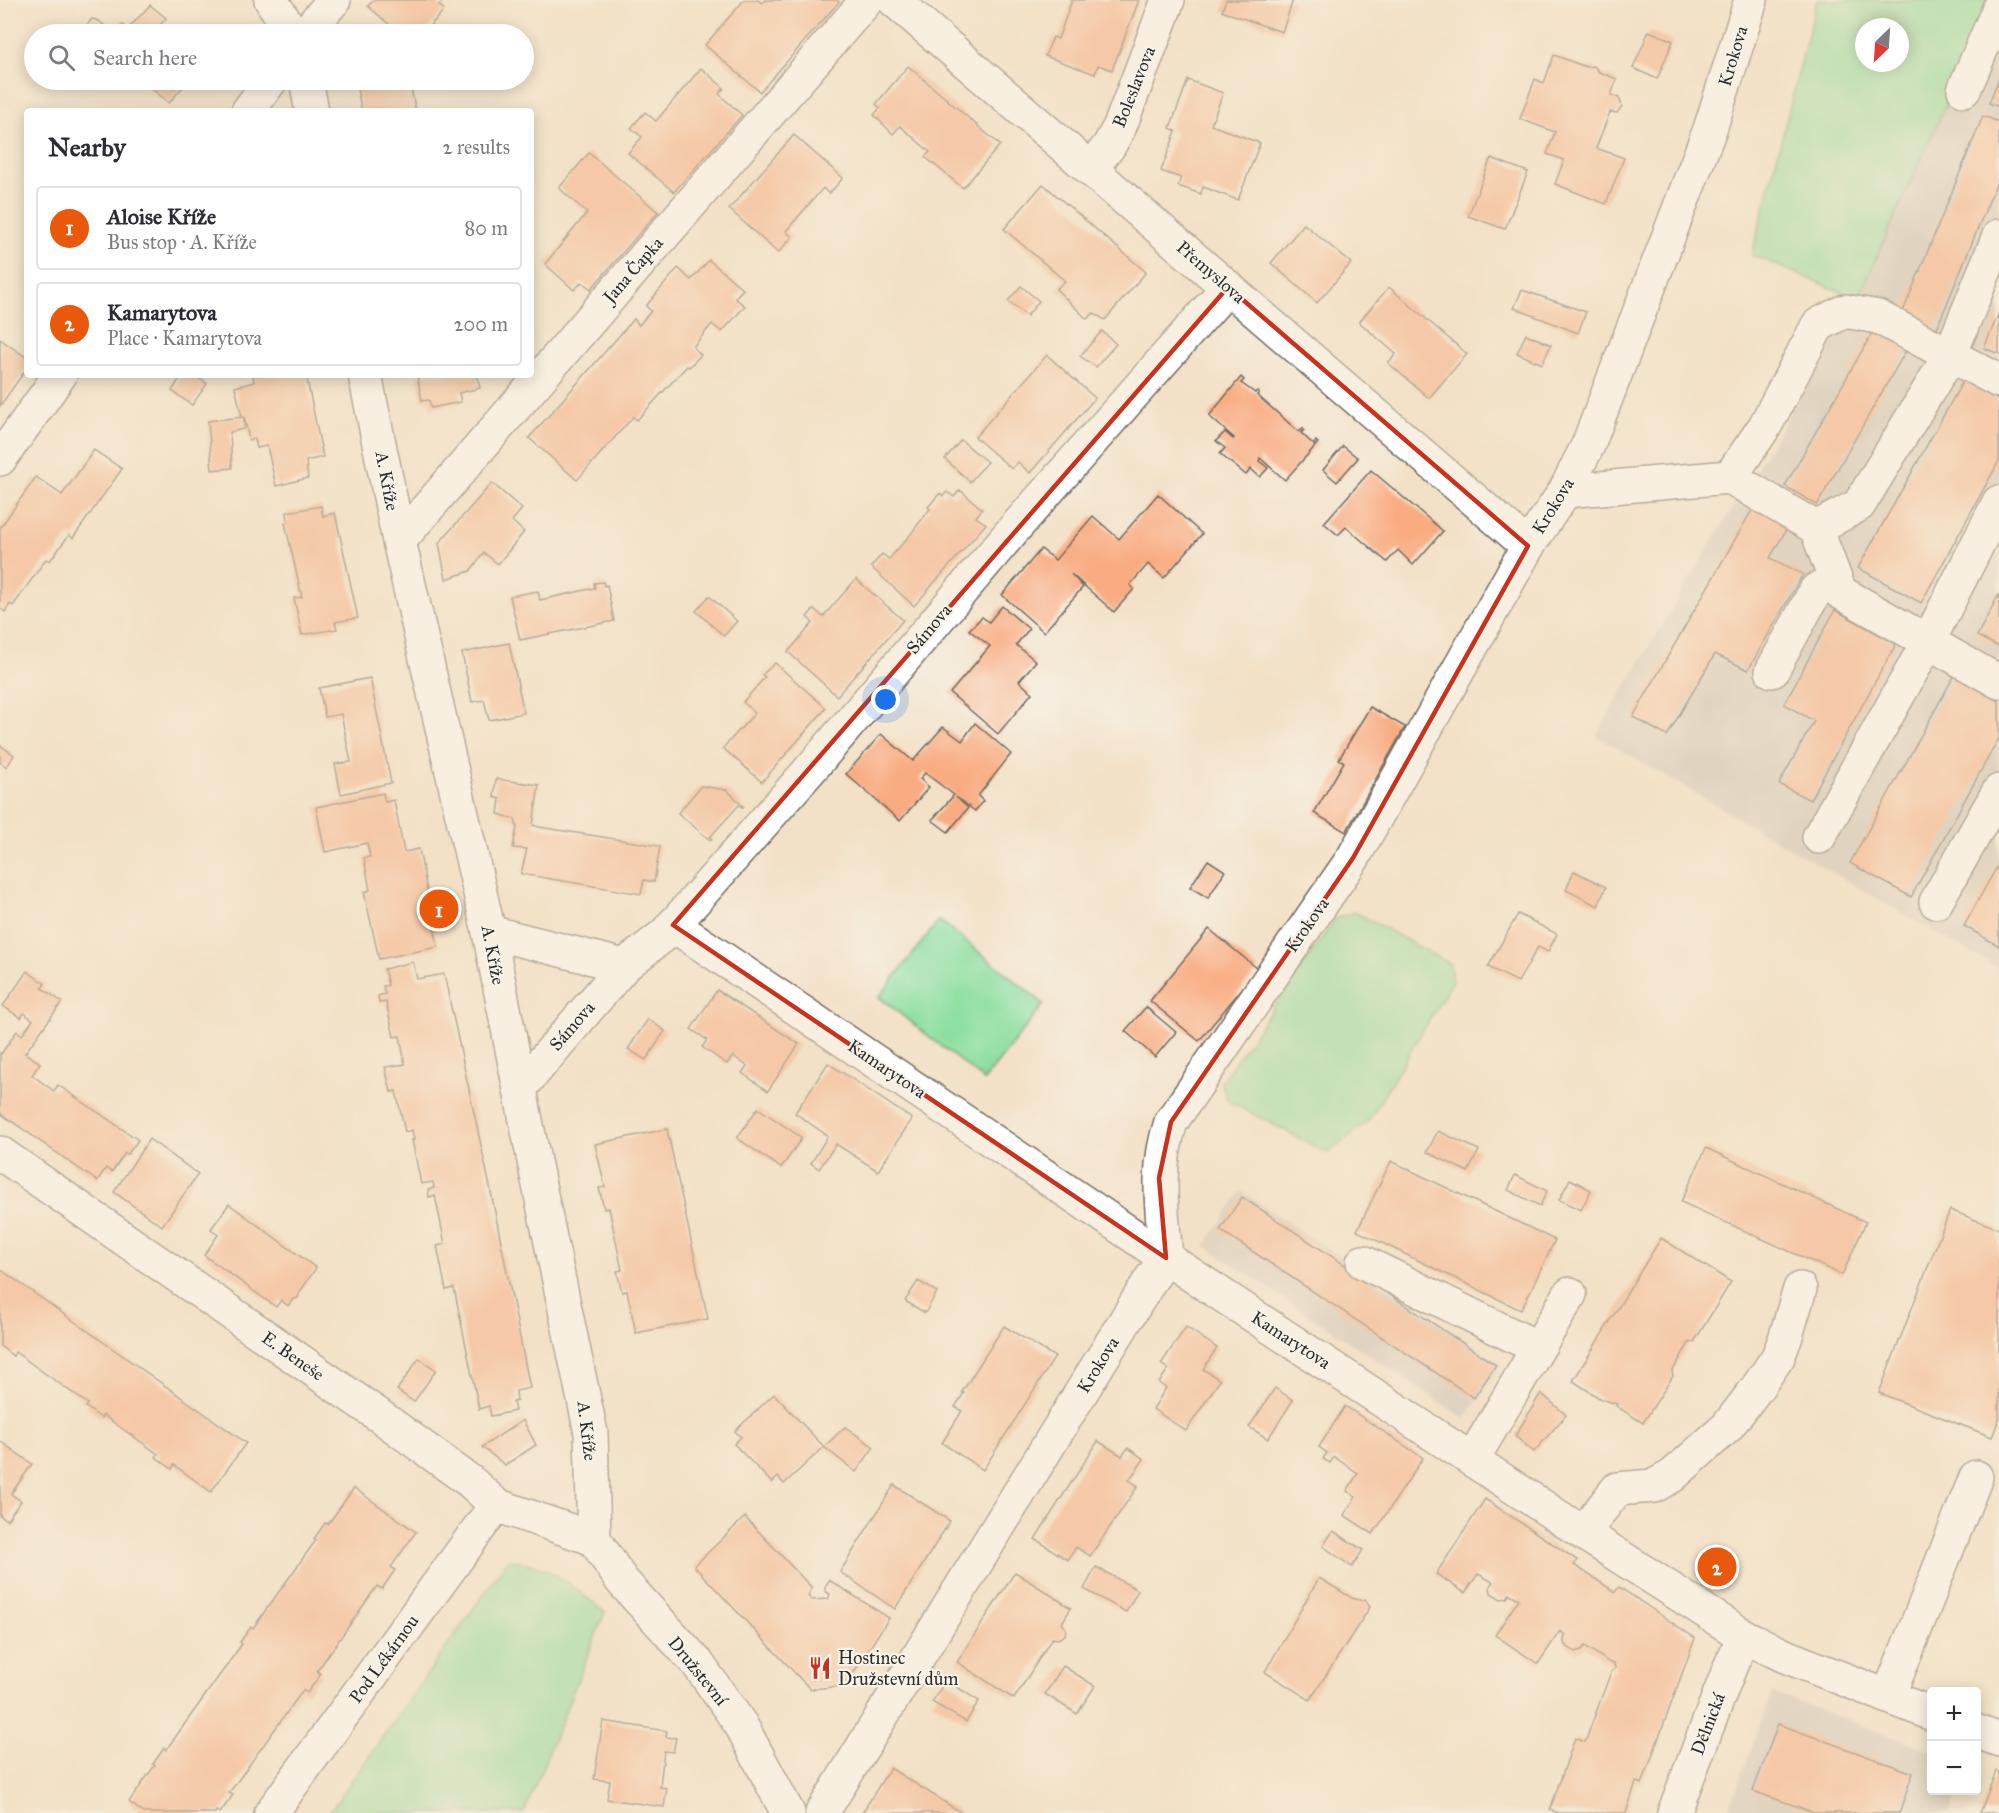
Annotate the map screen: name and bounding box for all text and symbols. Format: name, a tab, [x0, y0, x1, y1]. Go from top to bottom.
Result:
north arrow	[1855, 18, 1909, 72]
street label: Krokova	[1713, 23, 1753, 89]
search box	[24, 24, 534, 90]
icon: search	[45, 41, 78, 74]
street label: Boleslavova	[1108, 43, 1160, 131]
text: Search here	[93, 44, 197, 71]
text: Nearby	[48, 131, 126, 163]
text: 2 results	[442, 135, 510, 159]
text: Aloise Kříže	[107, 203, 216, 230]
text: 1	[66, 216, 73, 240]
text: 80 m	[465, 216, 508, 240]
text: Bus stop · A. Kříže	[107, 230, 257, 254]
street label: Jana Čapka	[596, 231, 669, 310]
street label: Přemyslova	[1172, 236, 1250, 308]
text: Kamarytova	[107, 299, 217, 326]
text: 2	[65, 312, 74, 336]
text: 200 m	[454, 312, 508, 336]
text: Place · Kamarytova	[107, 326, 262, 350]
street label: A. Kříže	[370, 448, 404, 513]
street label: Krokova	[1527, 474, 1579, 538]
street label: Sámova	[902, 599, 956, 658]
your location	[871, 685, 900, 714]
pin: 1	[420, 886, 458, 932]
street label: Krokova	[1280, 893, 1334, 957]
street label: A. Kříže	[476, 922, 510, 987]
street label: Sámova	[545, 996, 600, 1055]
street label: Kamarytova	[844, 1035, 931, 1103]
street label: Kamarytova	[1247, 1306, 1335, 1374]
street label: E. Beneše	[258, 1327, 328, 1385]
street label: Krokova	[1072, 1333, 1124, 1397]
street label: A. Kříže	[572, 1399, 602, 1462]
pin: 2	[1698, 1544, 1736, 1590]
street label: Pod Lékárnou	[345, 1610, 424, 1708]
street label: Družstevní	[663, 1632, 733, 1711]
place label: Hostinec Družstevní dům	[838, 1647, 958, 1690]
restaurant icon: Hostinec Družstevní dům	[807, 1655, 833, 1681]
map controls	[1927, 1687, 1981, 1795]
button: +	[1927, 1687, 1981, 1741]
street label: Dělnická	[1686, 1689, 1730, 1758]
button: −	[1927, 1741, 1981, 1795]

